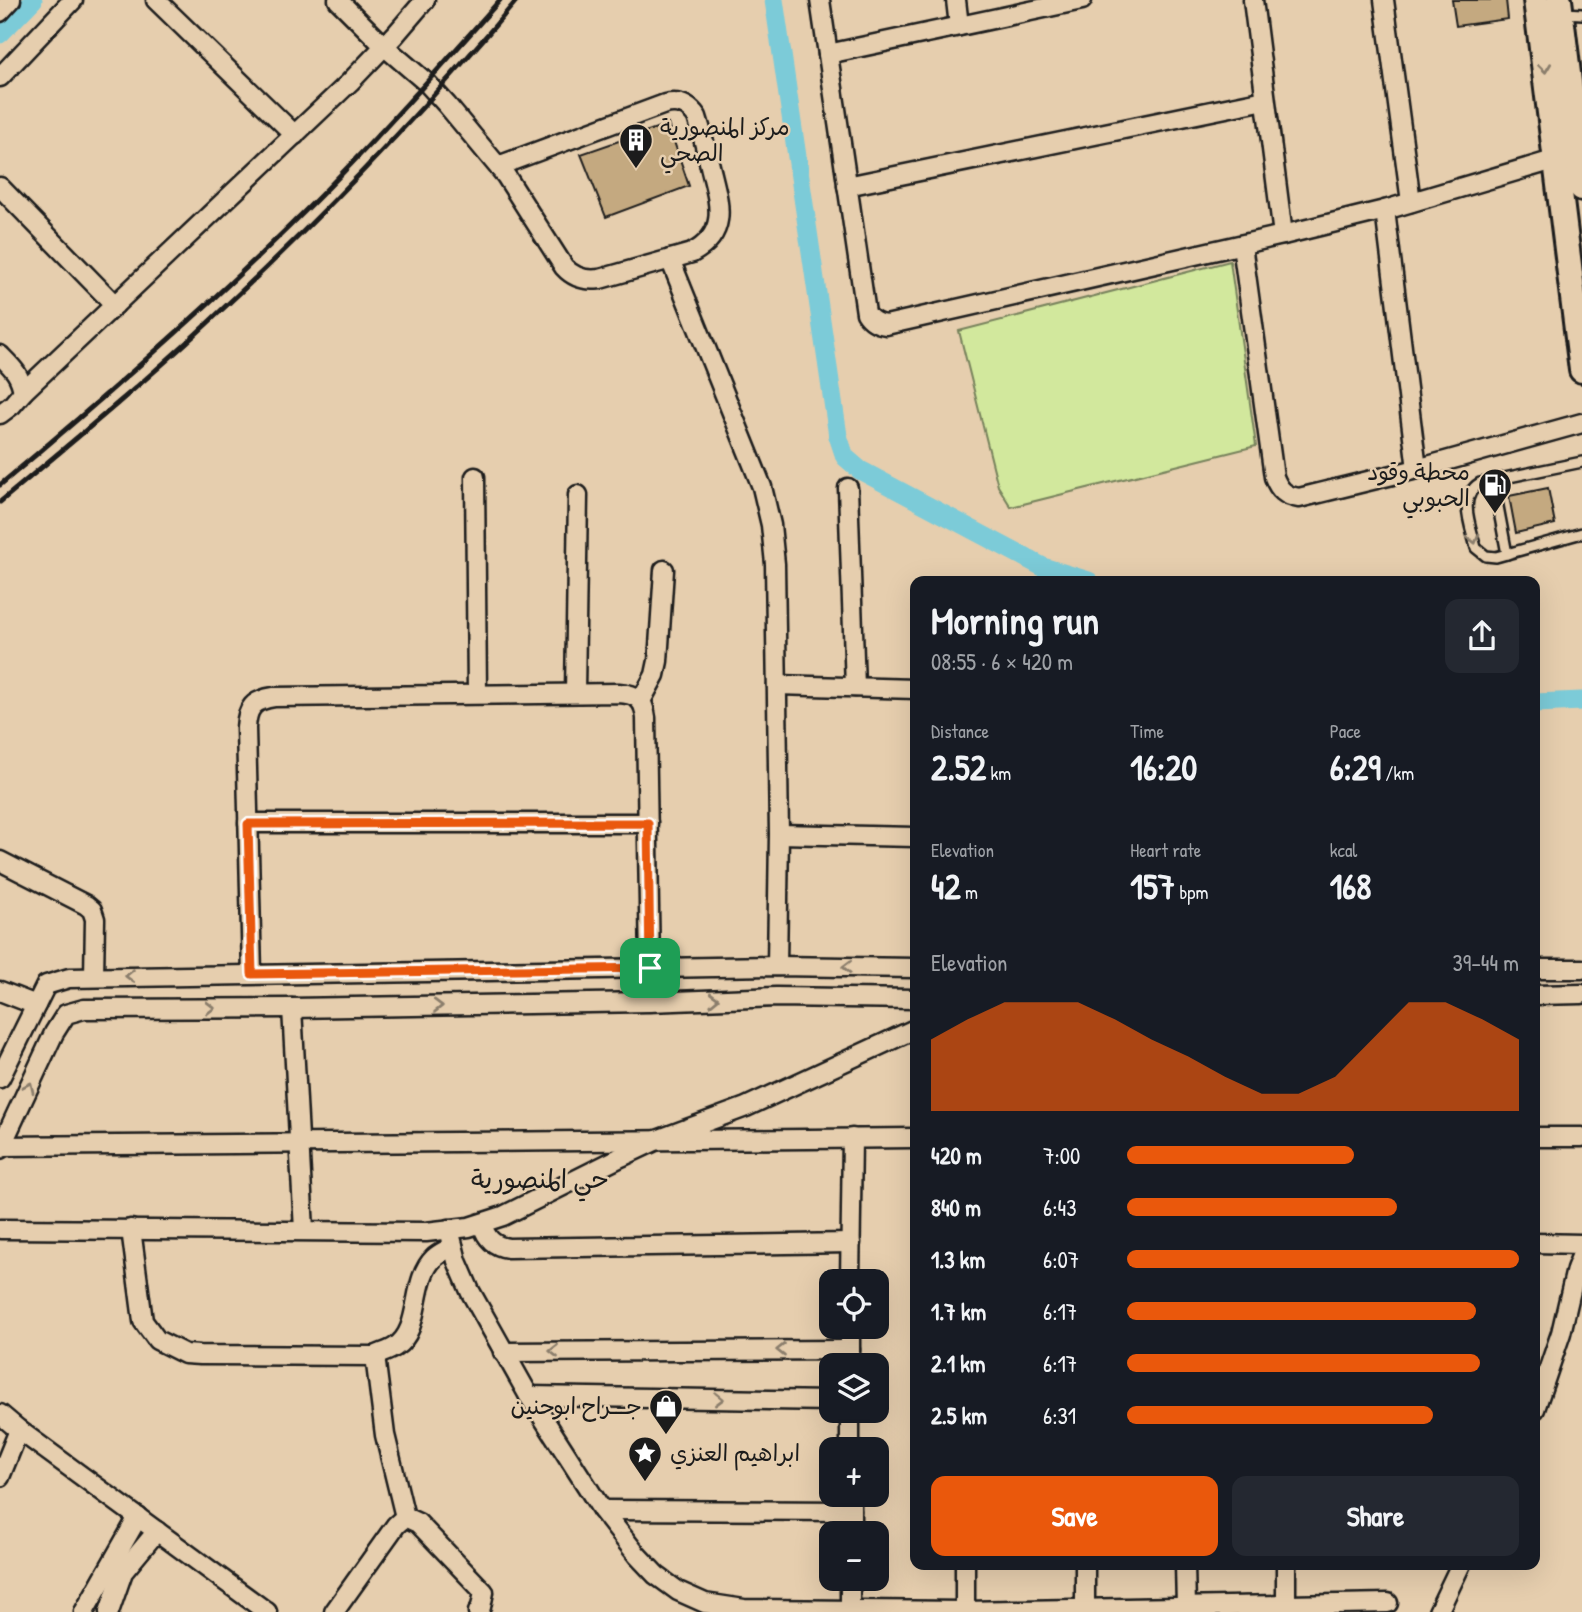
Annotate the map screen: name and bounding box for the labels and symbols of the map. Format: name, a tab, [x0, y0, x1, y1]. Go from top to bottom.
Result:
one-way arrow	[1537, 62, 1552, 74]
place label: مركز المنصورية الصحي	[660, 111, 790, 174]
building icon: مركز المنصورية الصحي	[617, 121, 655, 170]
place label: محطة وقود الحبوبي	[1367, 456, 1470, 519]
fuel station icon: محطة وقود الحبوبي	[1476, 466, 1514, 515]
one-way arrow	[1466, 532, 1480, 544]
pin	[620, 938, 680, 998]
one-way arrow	[841, 959, 852, 975]
one-way arrow	[124, 969, 135, 984]
one-way arrow	[709, 992, 720, 1007]
one-way arrow	[432, 998, 443, 1013]
one-way arrow	[205, 1000, 216, 1016]
one-way arrow	[21, 1082, 35, 1095]
district label: حي المنصورية	[471, 1161, 609, 1202]
one-way arrow	[776, 1342, 786, 1358]
one-way arrow	[548, 1343, 559, 1359]
shop icon: جـــراح ابوحنين	[647, 1387, 685, 1436]
place label: جـــراح ابوحنين	[511, 1390, 642, 1422]
one-way arrow	[714, 1392, 725, 1407]
place icon: ابراهيم العنزي	[626, 1434, 664, 1483]
place label: ابراهيم العنزي	[670, 1437, 800, 1471]

